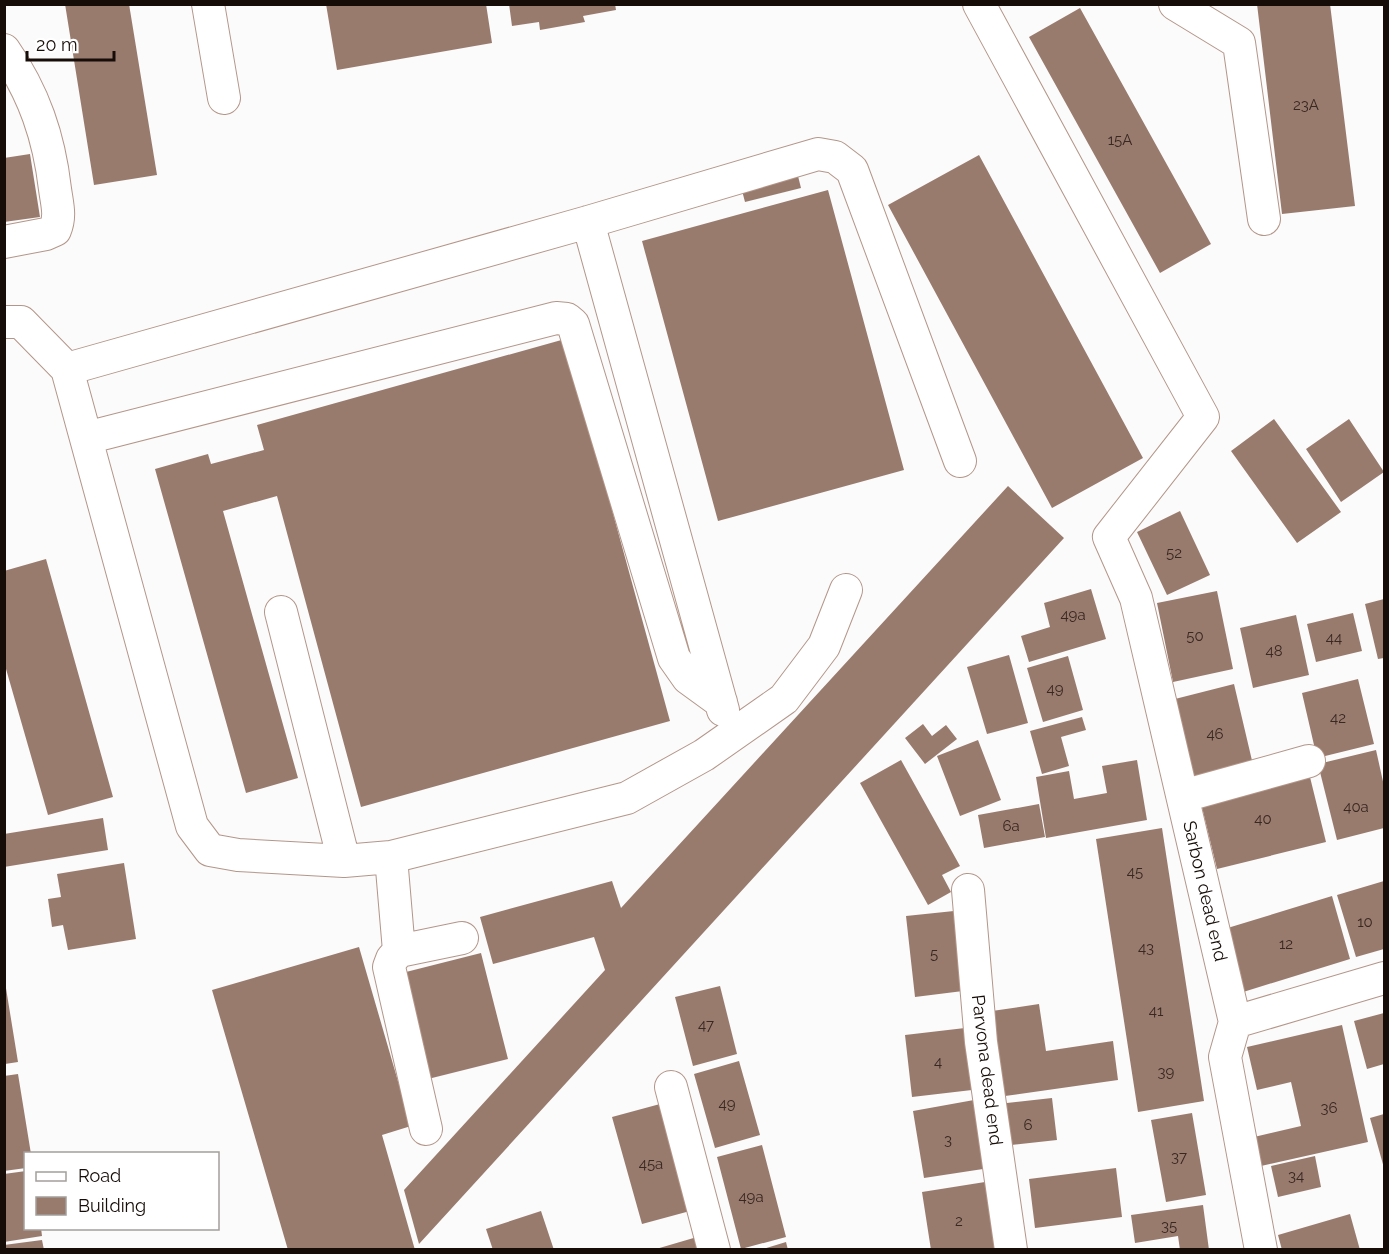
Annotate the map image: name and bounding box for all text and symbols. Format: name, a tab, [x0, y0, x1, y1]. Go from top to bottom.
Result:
scale bar	[27, 24, 114, 62]
text: 20 m	[36, 34, 78, 55]
house number: 23A	[1293, 96, 1319, 114]
house number: 15A	[1108, 131, 1132, 149]
house number: 52	[1166, 544, 1182, 562]
house number: 49a	[1060, 606, 1086, 624]
house number: 50	[1186, 627, 1204, 645]
house number: 44	[1326, 629, 1342, 647]
house number: 48	[1265, 642, 1283, 660]
house number: 49	[1047, 680, 1064, 698]
house number: 42	[1330, 709, 1346, 727]
house number: 46	[1206, 725, 1224, 743]
house number: 40a	[1343, 798, 1369, 816]
house number: 40	[1254, 810, 1272, 828]
house number: 6a	[1002, 817, 1020, 835]
street label: Sarbon dead end	[1179, 819, 1232, 963]
house number: 45	[1127, 863, 1143, 881]
house number: 10	[1357, 913, 1373, 931]
house number: 12	[1279, 935, 1293, 953]
house number: 43	[1138, 939, 1154, 957]
house number: 5	[930, 945, 938, 963]
street label: Parvona dead end	[968, 993, 1007, 1147]
house number: 41	[1149, 1002, 1164, 1020]
house number: 47	[698, 1016, 714, 1034]
house number: 4	[934, 1053, 942, 1071]
house number: 39	[1158, 1063, 1175, 1081]
house number: 49	[719, 1095, 736, 1113]
house number: 36	[1320, 1099, 1338, 1117]
house number: 6	[1023, 1116, 1033, 1134]
house number: 3	[944, 1131, 952, 1149]
house number: 37	[1171, 1148, 1187, 1166]
legend	[24, 1152, 219, 1230]
house number: 45a	[639, 1155, 663, 1173]
text: Road	[78, 1165, 121, 1186]
house number: 34	[1288, 1167, 1304, 1185]
house number: 49a	[738, 1188, 764, 1206]
text: Building	[78, 1195, 146, 1216]
house number: 2	[955, 1212, 963, 1230]
house number: 35	[1161, 1217, 1177, 1235]

